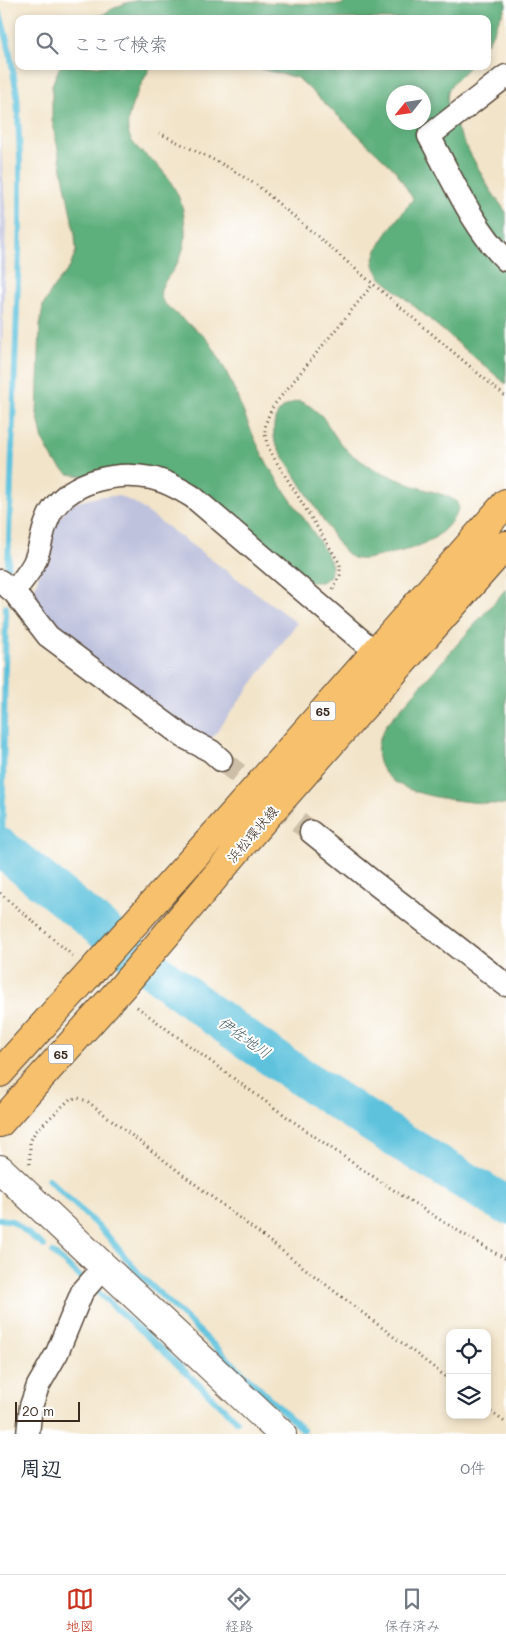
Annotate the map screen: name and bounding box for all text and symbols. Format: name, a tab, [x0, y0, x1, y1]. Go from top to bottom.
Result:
search box	[15, 15, 491, 70]
icon: search	[33, 29, 61, 57]
text: ここで検索	[73, 31, 168, 56]
north arrow	[386, 85, 431, 130]
road number: 65	[310, 701, 336, 720]
street label: 浜松環状線	[222, 801, 282, 867]
water label: 伊佐地川	[215, 1012, 275, 1062]
road number: 65	[48, 1044, 74, 1064]
map controls	[446, 1329, 491, 1419]
button: locate	[446, 1329, 491, 1374]
button: layers	[446, 1374, 491, 1419]
scale bar	[15, 1399, 80, 1422]
text: 20 m	[22, 1401, 54, 1420]
text: 周辺	[20, 1454, 62, 1481]
text: 0件	[460, 1457, 486, 1478]
tab: 地図	[66, 1585, 94, 1635]
tab: 経路	[225, 1585, 253, 1635]
tab: 保存済み	[384, 1585, 440, 1635]

